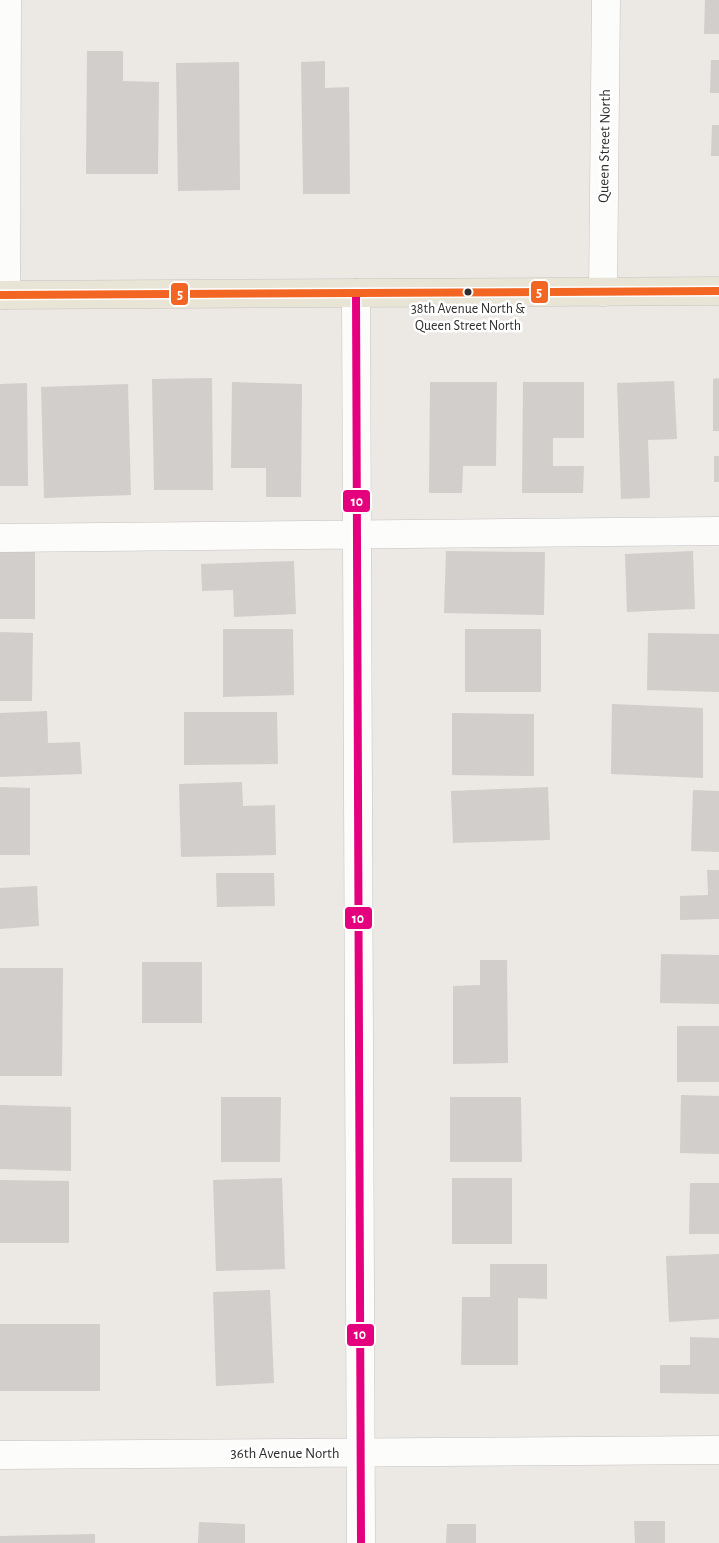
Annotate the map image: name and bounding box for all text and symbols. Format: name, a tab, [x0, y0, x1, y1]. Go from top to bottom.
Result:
street label: Queen Street North	[596, 89, 613, 203]
line badge: 5	[530, 280, 549, 304]
line badge: 5	[170, 282, 189, 306]
text: 5	[536, 286, 542, 300]
marker: 38th Avenue North & Queen Street North	[463, 287, 473, 297]
text: 5	[177, 288, 183, 302]
place label: 38th Avenue North & Queen Street North	[411, 302, 525, 333]
line badge: 10	[342, 489, 371, 513]
text: 10	[351, 495, 363, 509]
line badge: 10	[344, 906, 373, 930]
text: 10	[352, 912, 364, 926]
line badge: 10	[346, 1323, 375, 1347]
text: 10	[354, 1328, 366, 1342]
street label: 36th Avenue North	[230, 1446, 340, 1461]

